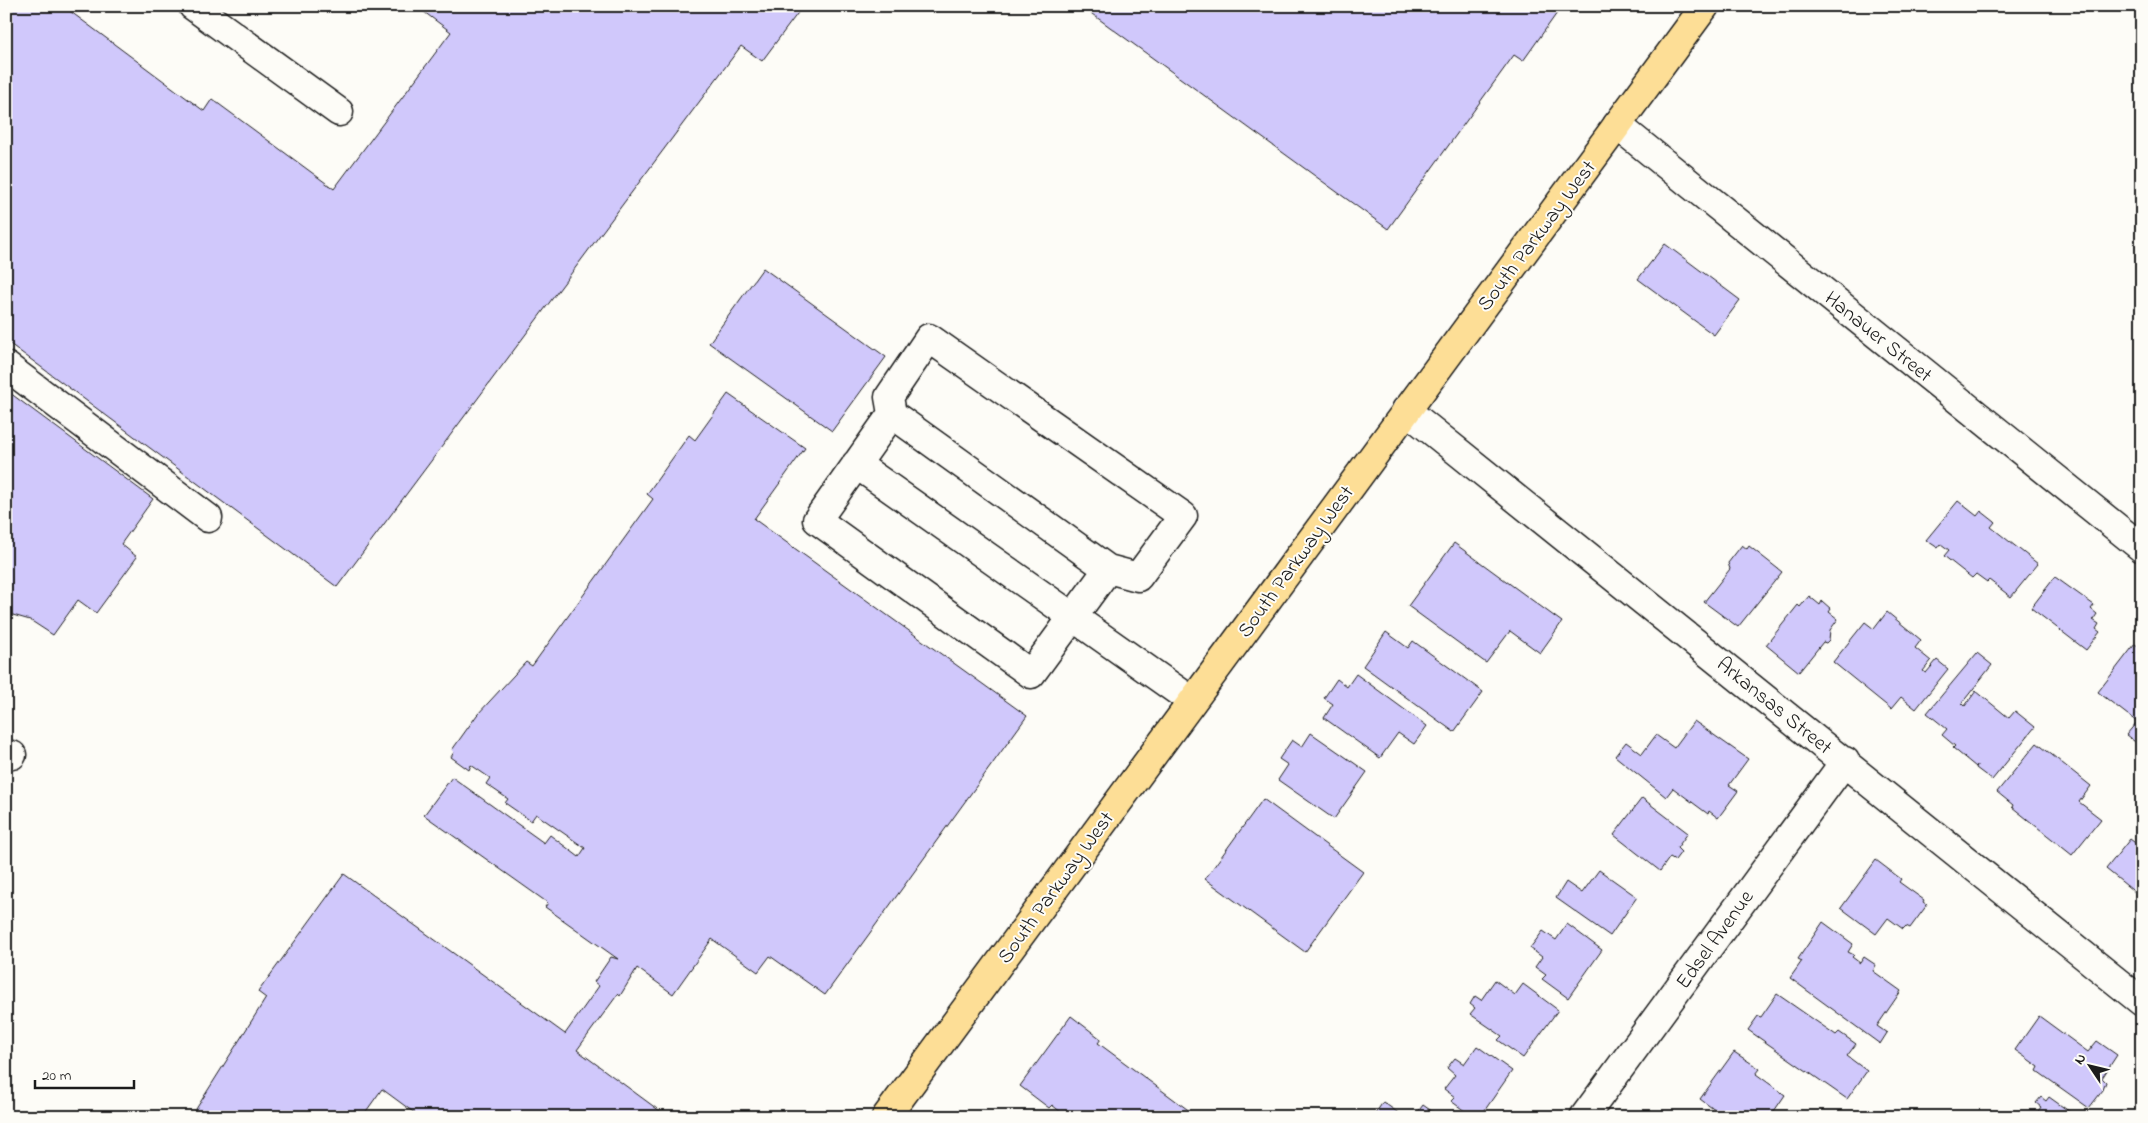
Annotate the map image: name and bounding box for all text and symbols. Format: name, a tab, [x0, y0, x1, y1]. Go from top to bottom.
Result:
street label: South Parkway West	[1471, 154, 1606, 319]
street label: Hanauer Street	[1817, 285, 1938, 391]
street label: South Parkway West	[1231, 480, 1364, 646]
street label: Arkansas Street	[1709, 650, 1838, 763]
street label: South Parkway West	[991, 806, 1124, 972]
street label: Edsel Avenue	[1669, 884, 1762, 996]
north arrow	[2066, 1040, 2116, 1090]
text: N	[2069, 1050, 2092, 1069]
scale bar	[35, 1058, 134, 1090]
text: 20 m	[42, 1065, 72, 1087]

